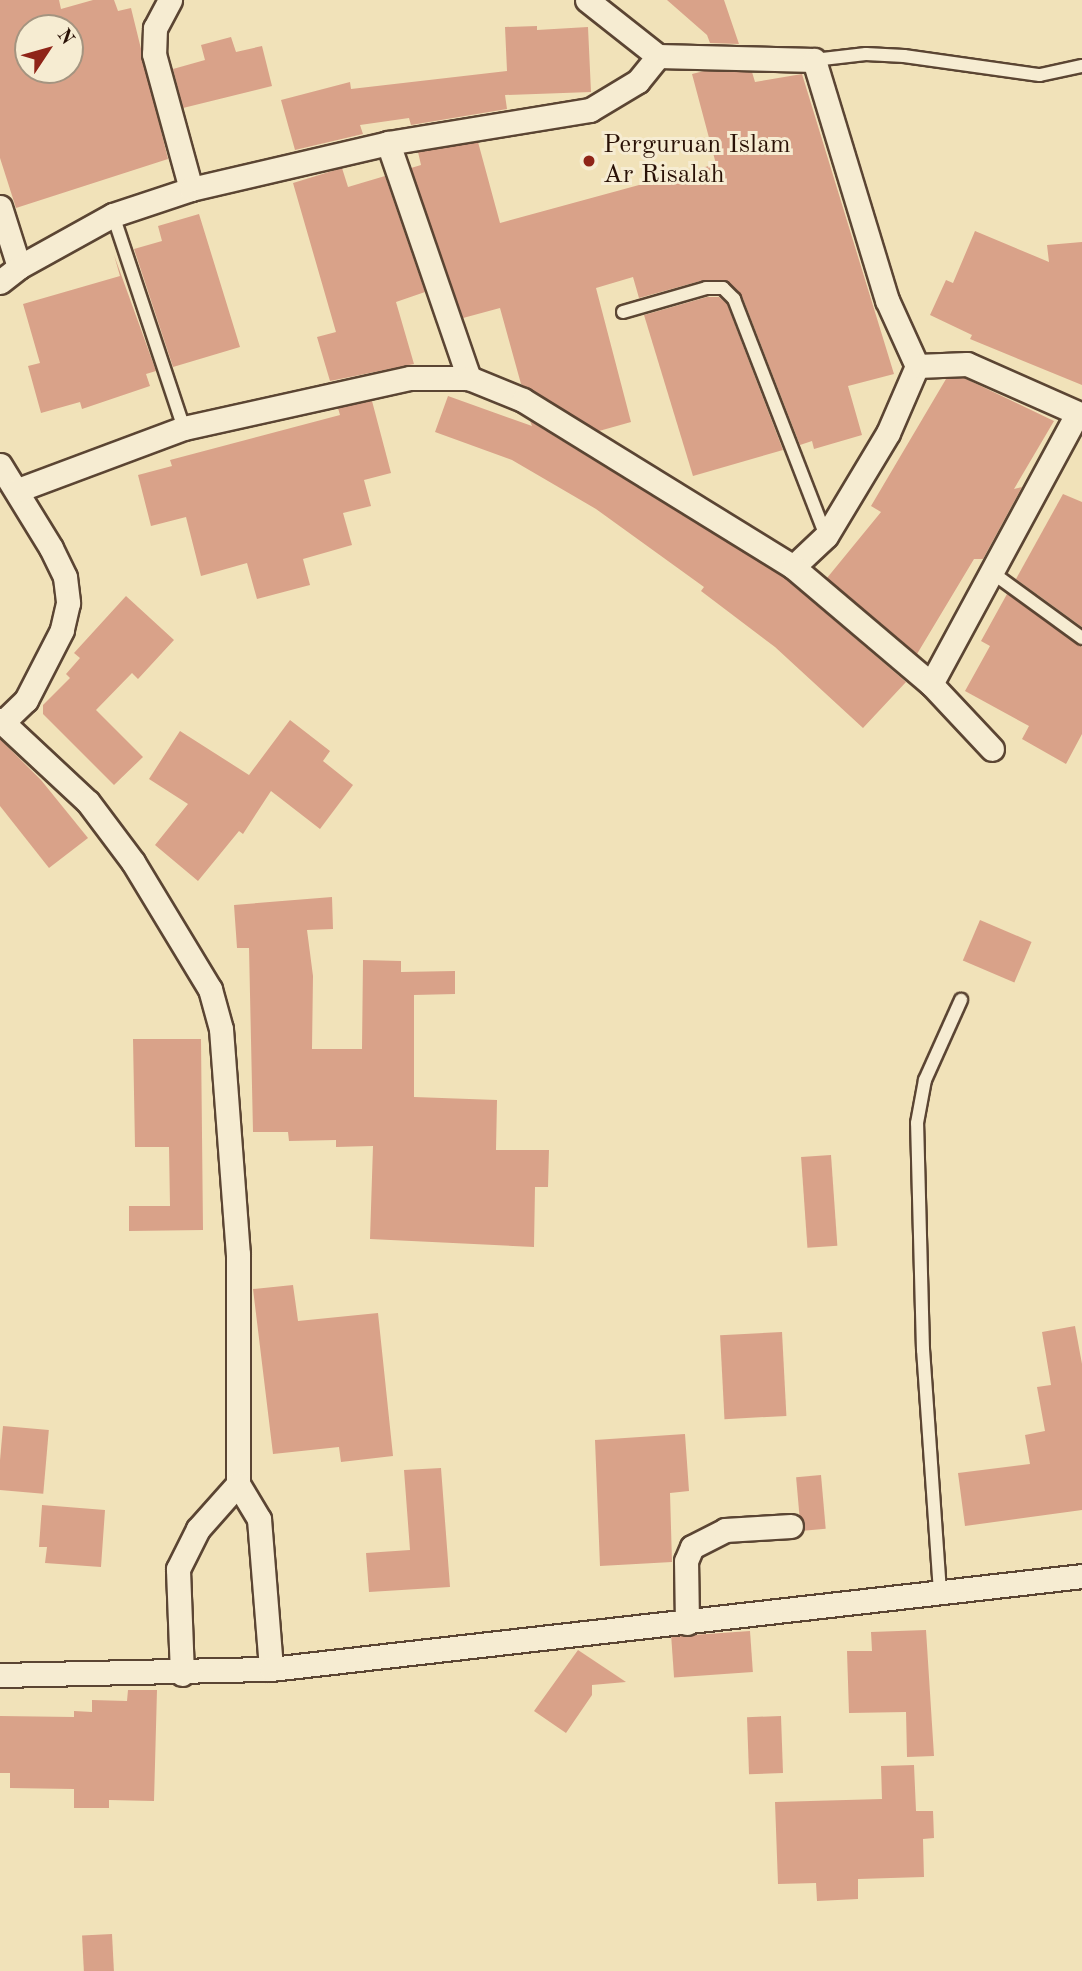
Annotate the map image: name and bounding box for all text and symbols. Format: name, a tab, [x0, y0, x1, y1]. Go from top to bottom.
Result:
north arrow	[14, 14, 84, 84]
text: N	[53, 26, 77, 49]
place label: Perguruan Islam Ar Risalah	[603, 130, 791, 192]
marker: Perguruan Islam Ar Risalah	[581, 153, 597, 169]

